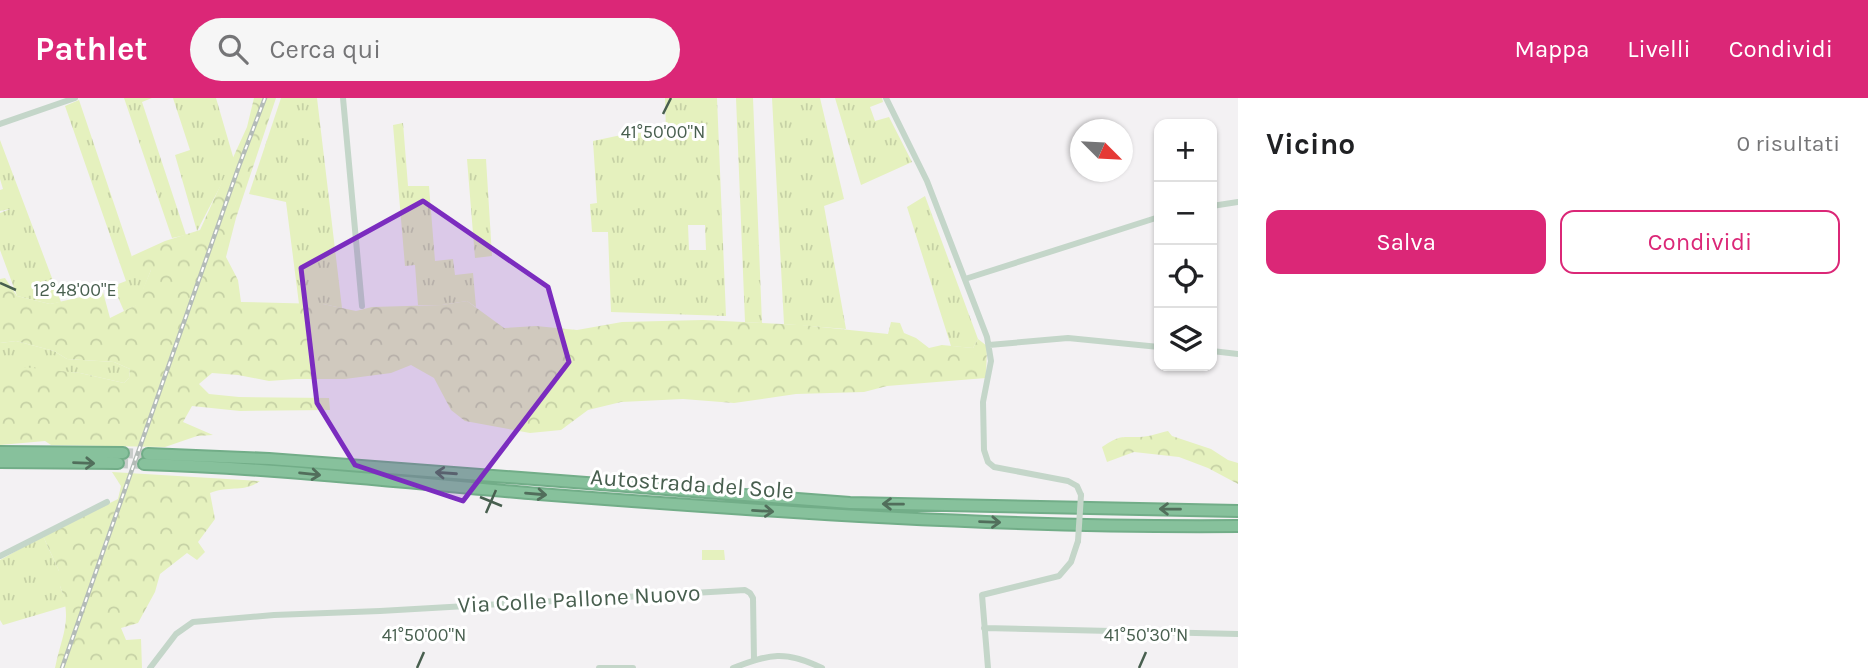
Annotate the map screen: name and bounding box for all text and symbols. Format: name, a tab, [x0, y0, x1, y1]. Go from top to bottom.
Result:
search box	[190, 18, 680, 81]
text: Pathlet	[35, 30, 148, 68]
icon: search	[214, 30, 252, 68]
text: Cerca qui	[270, 34, 381, 65]
text: Mappa	[1515, 35, 1589, 63]
text: Livelli	[1627, 35, 1691, 63]
text: Condividi	[1729, 35, 1833, 63]
north arrow	[1070, 119, 1133, 182]
map controls	[1154, 119, 1217, 371]
button: +	[1154, 119, 1217, 182]
text: 41°50'00"N	[621, 121, 705, 143]
text: Vicino	[1266, 126, 1355, 162]
text: 0 risultati	[1736, 130, 1840, 157]
button: −	[1154, 182, 1217, 245]
button: Salva	[1266, 210, 1546, 274]
button: Condividi	[1560, 210, 1840, 274]
button: locate	[1154, 245, 1217, 308]
text: 12°48'00"E	[33, 279, 117, 301]
button: layers	[1154, 308, 1217, 371]
one-way arrow	[72, 456, 95, 469]
street label: Autostrada del Sole	[589, 463, 795, 505]
one-way arrow	[436, 466, 458, 479]
one-way arrow	[298, 468, 320, 481]
one-way arrow	[524, 488, 547, 501]
one-way arrow	[882, 497, 905, 511]
one-way arrow	[1159, 503, 1182, 516]
one-way arrow	[751, 504, 774, 517]
one-way arrow	[979, 516, 1002, 529]
street label: Via Colle Pallone Nuovo	[457, 579, 701, 619]
text: 41°50'00"N	[382, 624, 466, 646]
text: 41°50'30"N	[1104, 624, 1188, 646]

